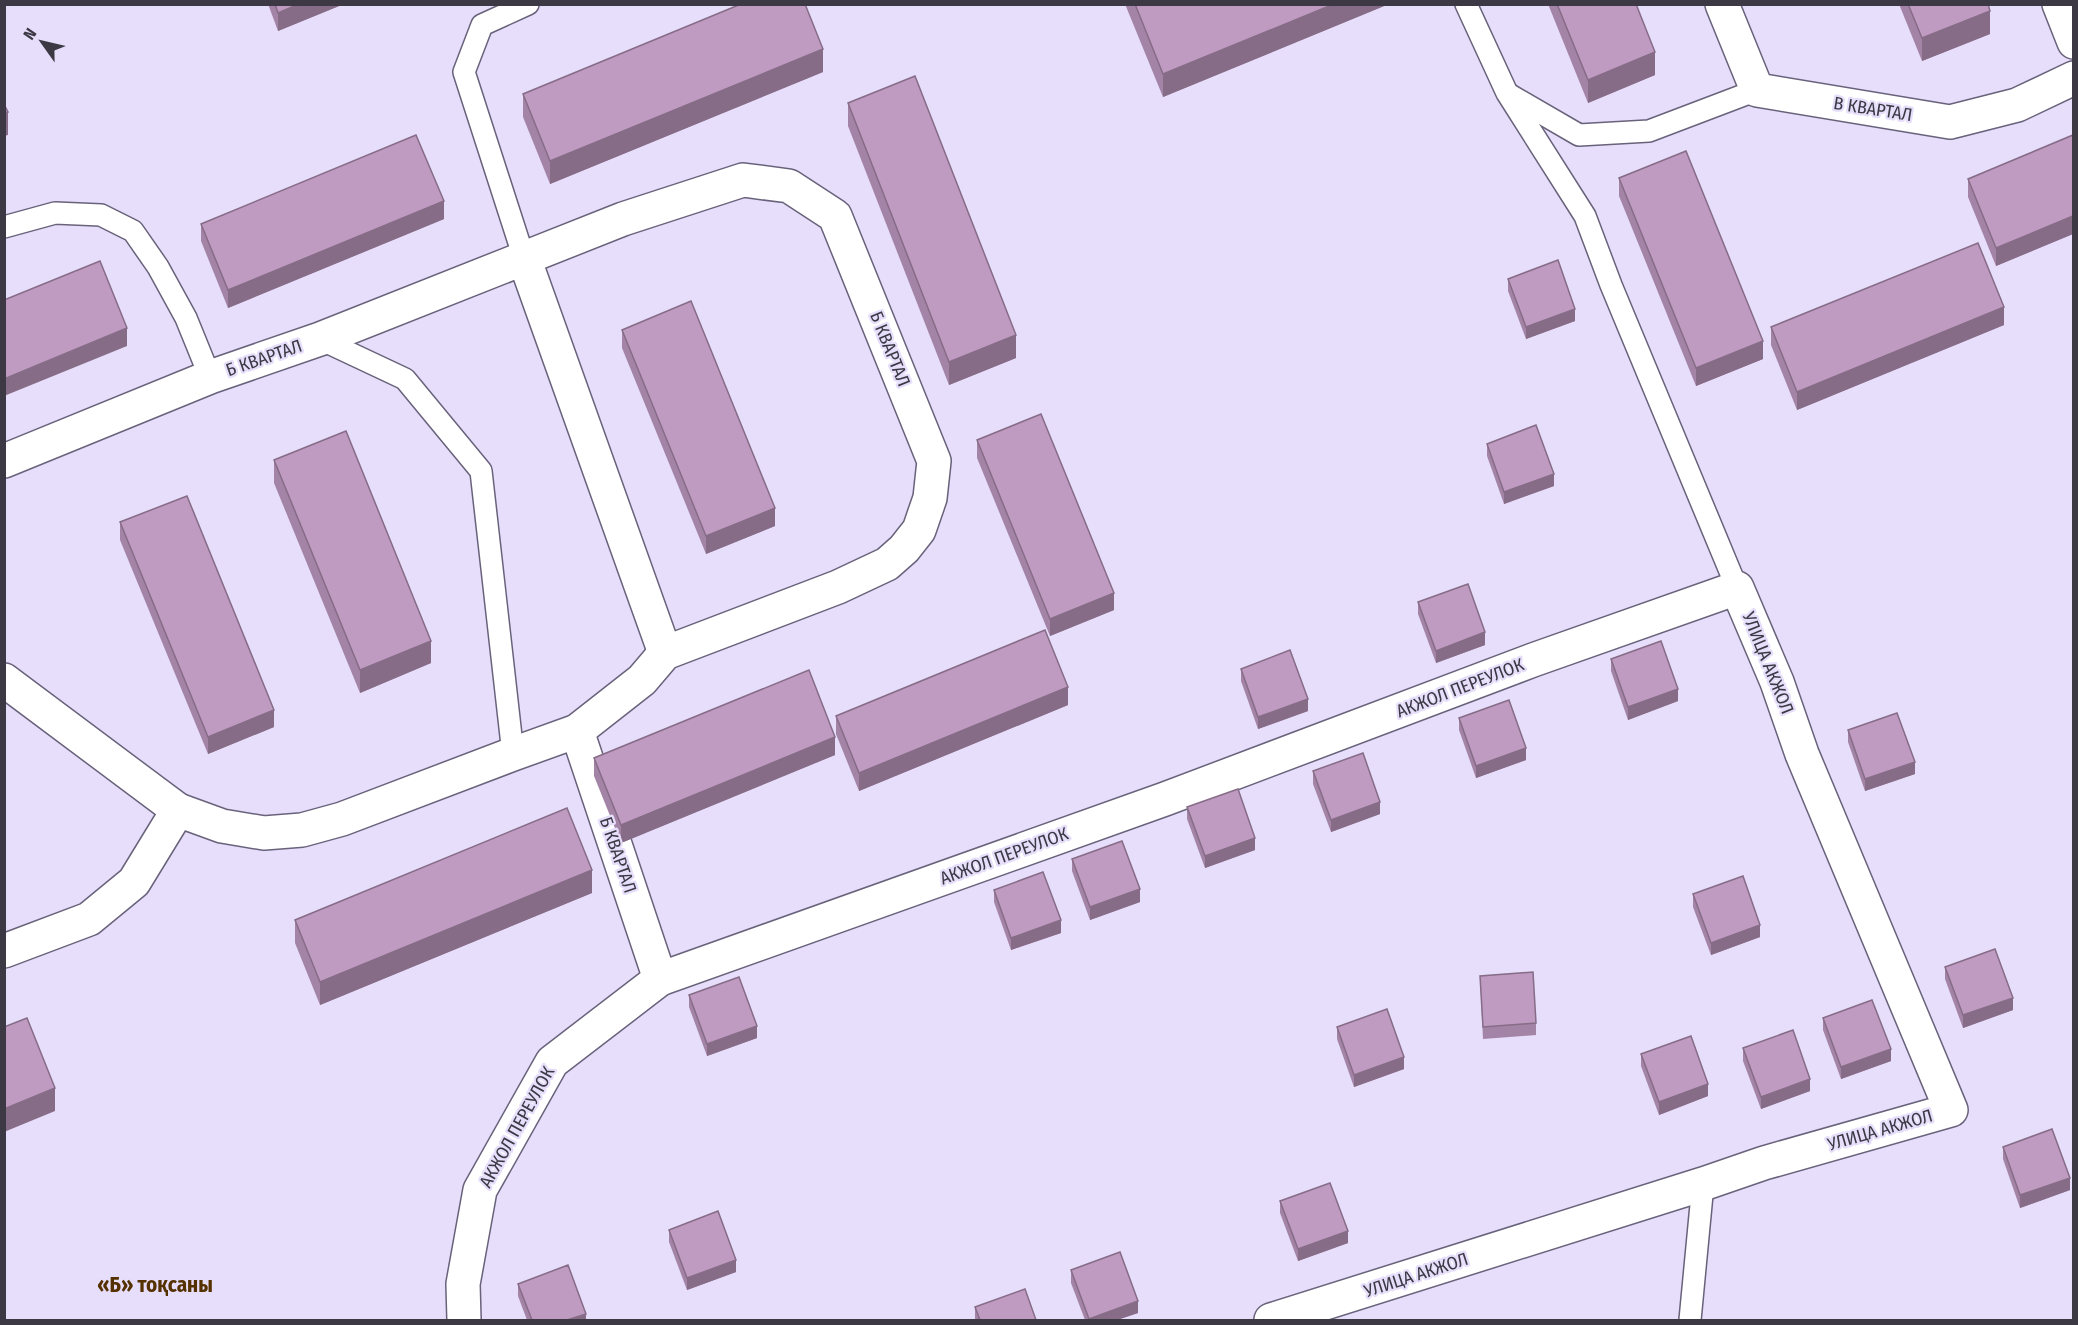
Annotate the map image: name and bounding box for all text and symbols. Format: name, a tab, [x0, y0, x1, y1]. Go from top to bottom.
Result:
north arrow	[12, 12, 72, 72]
text: N	[19, 25, 41, 43]
street label: В КВАРТАЛ	[1832, 92, 1914, 126]
street label: Б КВАРТАЛ	[865, 308, 915, 390]
street label: Б КВАРТАЛ	[223, 335, 305, 381]
street label: УЛИЦА АКЖОЛ	[1737, 608, 1798, 717]
street label: АКЖОЛ ПЕРЕУЛОК	[1393, 653, 1527, 722]
street label: Б КВАРТАЛ	[595, 814, 641, 896]
street label: АКЖОЛ ПЕРЕУЛОК	[937, 822, 1072, 889]
street label: АКЖОЛ ПЕРЕУЛОК	[475, 1062, 560, 1191]
street label: УЛИЦА АКЖОЛ	[1824, 1105, 1935, 1156]
street label: УЛИЦА АКЖОЛ	[1360, 1248, 1471, 1302]
district label: «Б» тоқсаны	[97, 1272, 213, 1298]

